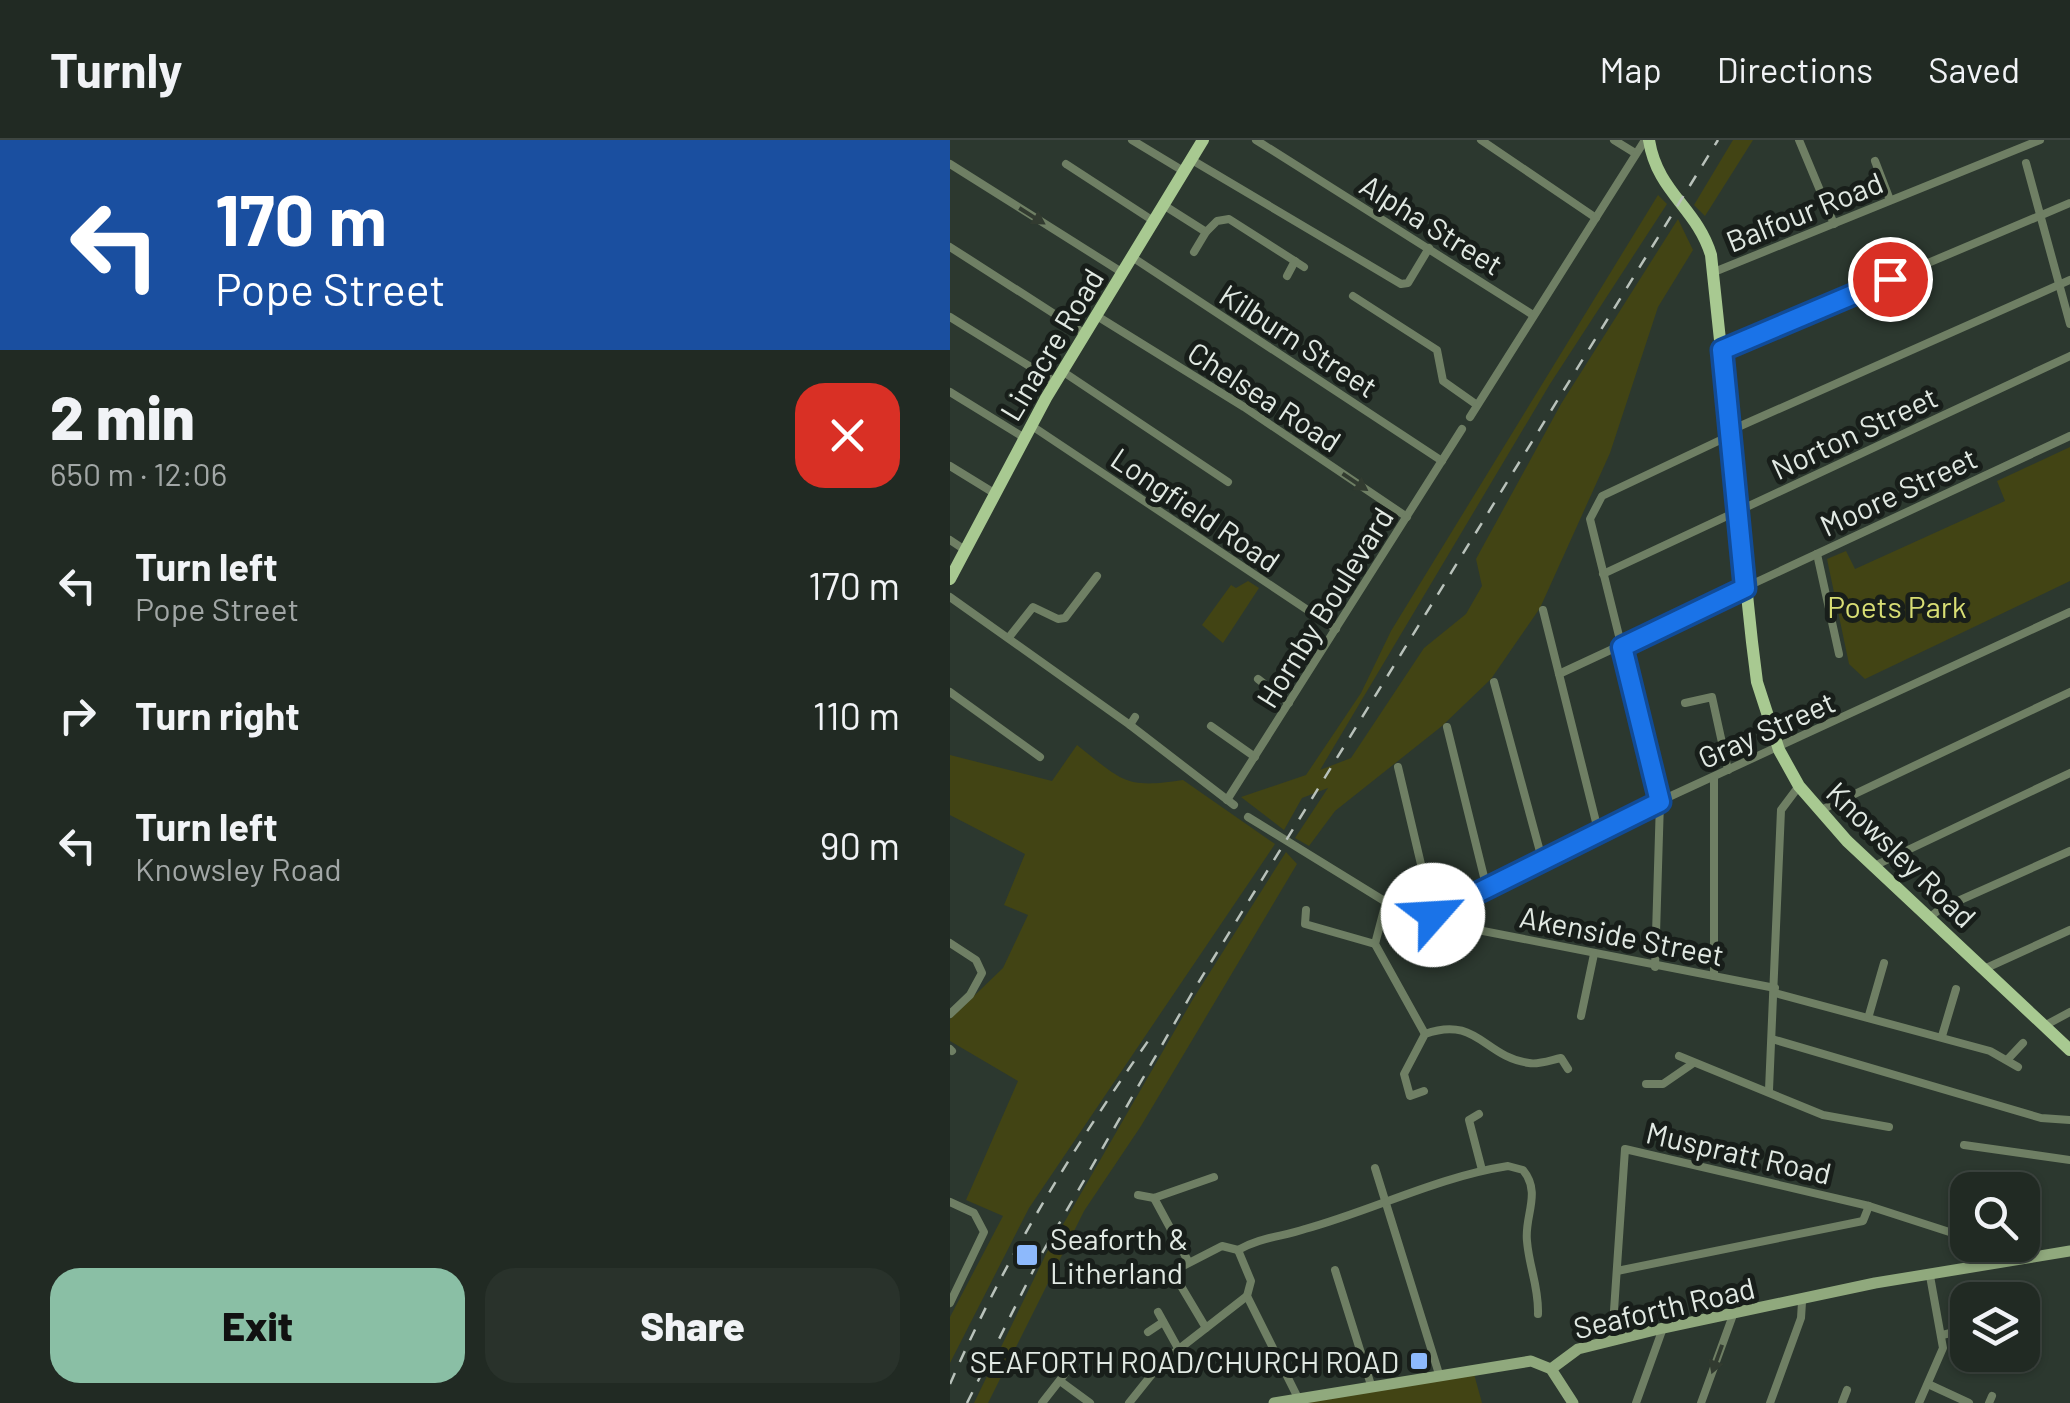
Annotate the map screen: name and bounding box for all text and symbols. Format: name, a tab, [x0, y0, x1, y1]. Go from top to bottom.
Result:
text: Turnly	[50, 40, 183, 98]
text: Map	[1600, 48, 1662, 90]
text: Directions	[1717, 48, 1873, 90]
text: Saved	[1928, 48, 2020, 90]
street label: Balfour Road	[1720, 163, 1888, 259]
street label: Alpha Street	[1354, 166, 1510, 282]
text: 170 m	[215, 176, 387, 260]
icon: left	[50, 180, 180, 310]
one-way arrow	[1019, 207, 1046, 225]
pin	[1848, 237, 1933, 322]
icon: arrive	[1863, 252, 1918, 307]
text: Pope Street	[215, 261, 446, 315]
street label: Linacre Road	[992, 261, 1110, 427]
street label: Kilburn Street	[1214, 276, 1384, 404]
street label: Chelsea Road	[1182, 333, 1348, 459]
street label: Norton Street	[1765, 378, 1943, 486]
text: 2 min	[50, 380, 195, 452]
button: close	[795, 383, 900, 488]
street label: Longfield Road	[1105, 439, 1287, 579]
street label: Moore Street	[1814, 439, 1982, 543]
text: 650 m · 12:06	[50, 454, 227, 492]
one-way arrow	[1342, 472, 1369, 491]
street label: Hornby Boulevard	[1248, 500, 1400, 714]
text: Turn left	[135, 543, 278, 589]
icon: left	[50, 558, 105, 613]
text: 170 m	[808, 562, 900, 608]
park label: Poets Park	[1827, 588, 1967, 624]
text: Pope Street	[135, 589, 299, 627]
street label: Gray Street	[1692, 683, 1840, 775]
icon: right	[50, 688, 105, 743]
text: Turn right	[135, 692, 300, 738]
text: 110 m	[813, 692, 900, 738]
street label: Knowsley Road	[1820, 774, 1984, 934]
text: Turn left	[135, 803, 278, 849]
icon: left	[50, 818, 105, 873]
text: 90 m	[820, 822, 900, 868]
text: Knowsley Road	[135, 849, 342, 887]
position arrow	[1381, 863, 1485, 967]
street label: Akenside Street	[1517, 898, 1727, 972]
street label: Muspratt Road	[1643, 1113, 1835, 1191]
map controls	[1950, 1172, 2040, 1372]
button: search	[1950, 1172, 2040, 1262]
place label: Seaforth & Litherland	[1050, 1220, 1188, 1290]
marker: Seaforth & Litherland	[1014, 1242, 1040, 1268]
button: Exit	[50, 1268, 465, 1383]
button: Share	[485, 1268, 900, 1383]
street label: Seaforth Road	[1570, 1269, 1758, 1345]
button: layers	[1950, 1282, 2040, 1372]
place label: SEAFORTH ROAD/CHURCH ROAD	[970, 1343, 1399, 1379]
one-way arrow	[1709, 1344, 1724, 1374]
marker: SEAFORTH ROAD/CHURCH ROAD	[1408, 1350, 1430, 1372]

